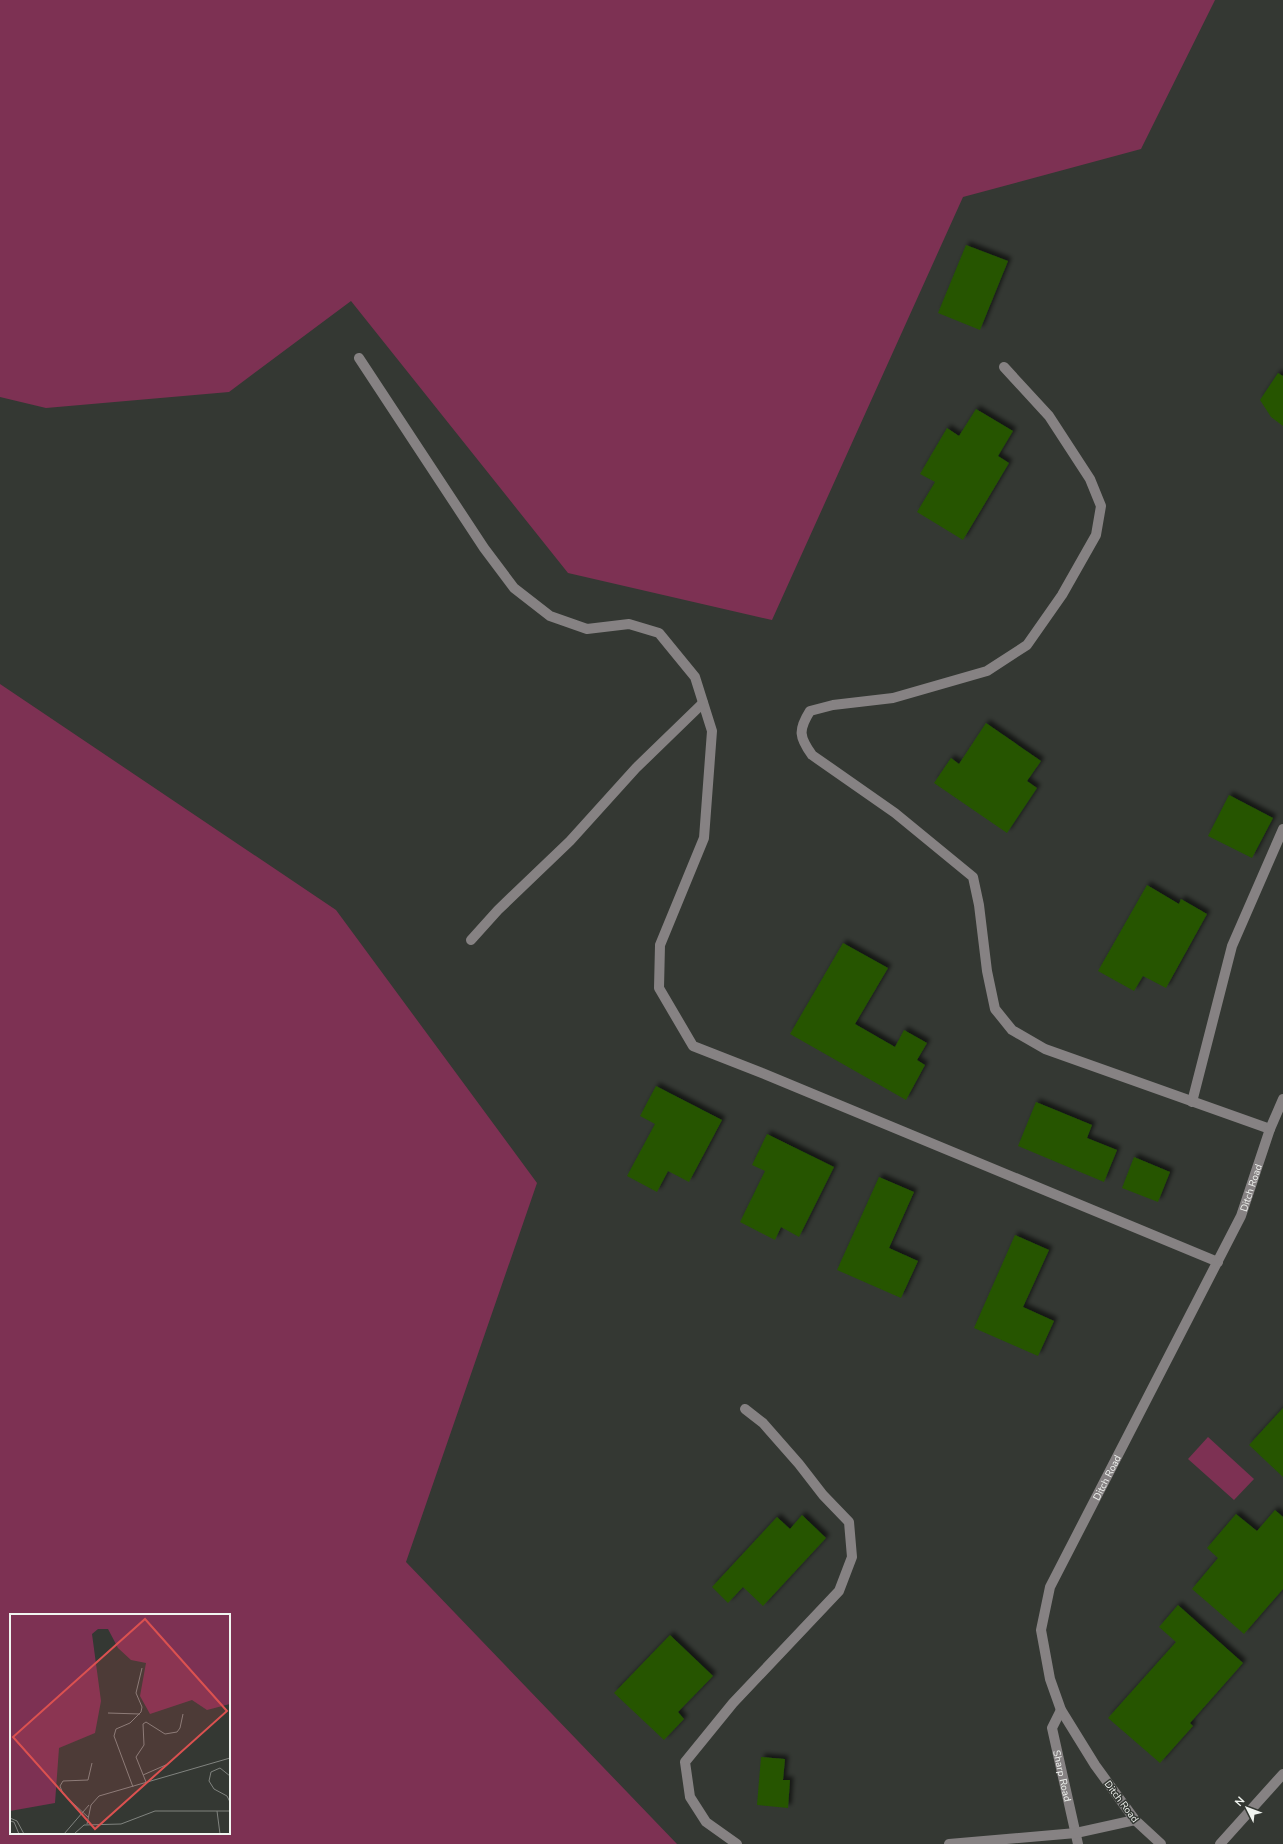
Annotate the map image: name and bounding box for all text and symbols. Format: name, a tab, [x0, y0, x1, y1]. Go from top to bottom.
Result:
street label: Ditch Road	[1237, 1162, 1266, 1213]
street label: Ditch Road	[1090, 1453, 1125, 1503]
inset map	[10, 1614, 230, 1834]
street label: Sharp Road	[1049, 1749, 1074, 1803]
street label: Ditch Road	[1101, 1778, 1142, 1826]
north arrow	[1227, 1788, 1267, 1828]
text: N	[1232, 1794, 1248, 1810]

